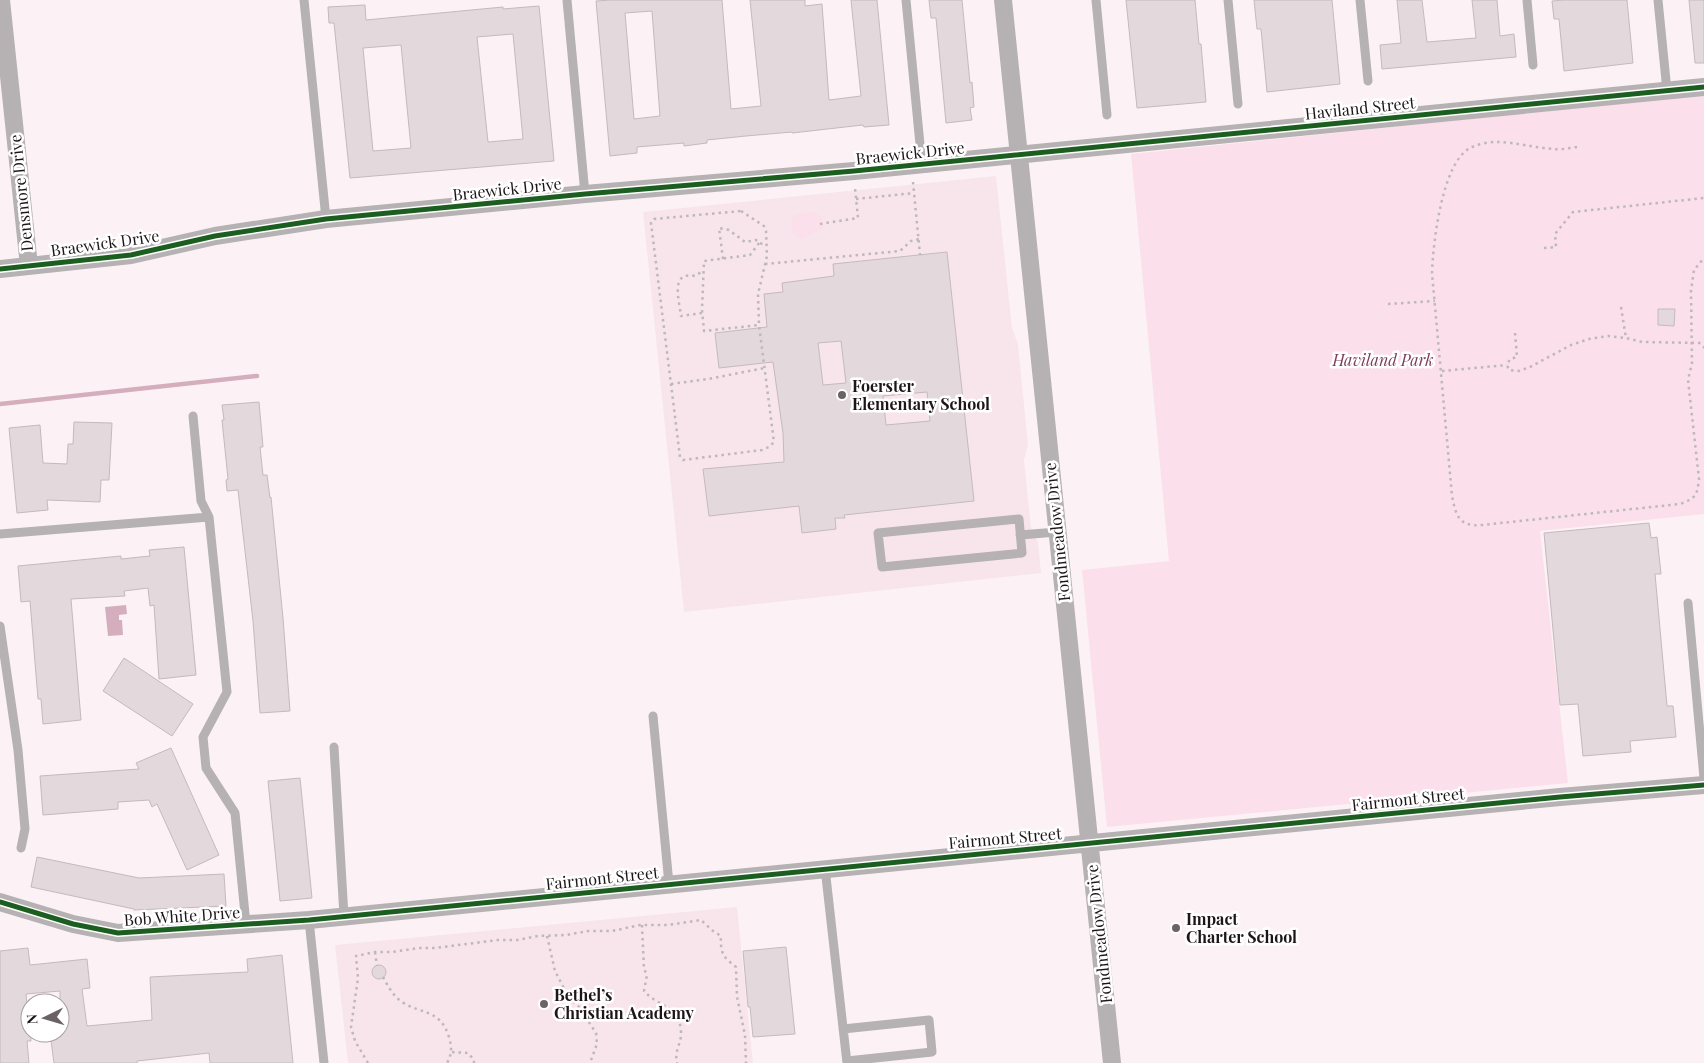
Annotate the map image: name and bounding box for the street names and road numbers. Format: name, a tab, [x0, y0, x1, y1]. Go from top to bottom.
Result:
street label: Haviland Street	[1304, 91, 1416, 124]
street label: Densmore Drive	[4, 134, 37, 253]
street label: Braewick Drive	[854, 136, 966, 169]
street label: Braewick Drive	[451, 172, 563, 205]
street label: Braewick Drive	[49, 224, 161, 261]
street label: Fondmeadow Drive	[1039, 462, 1074, 603]
street label: Fairmont Street	[1350, 782, 1466, 815]
street label: Fairmont Street	[947, 822, 1063, 853]
street label: Fairmont Street	[544, 861, 660, 894]
street label: Fondmeadow Drive	[1081, 864, 1116, 1005]
street label: Bob White Drive	[123, 901, 241, 930]

